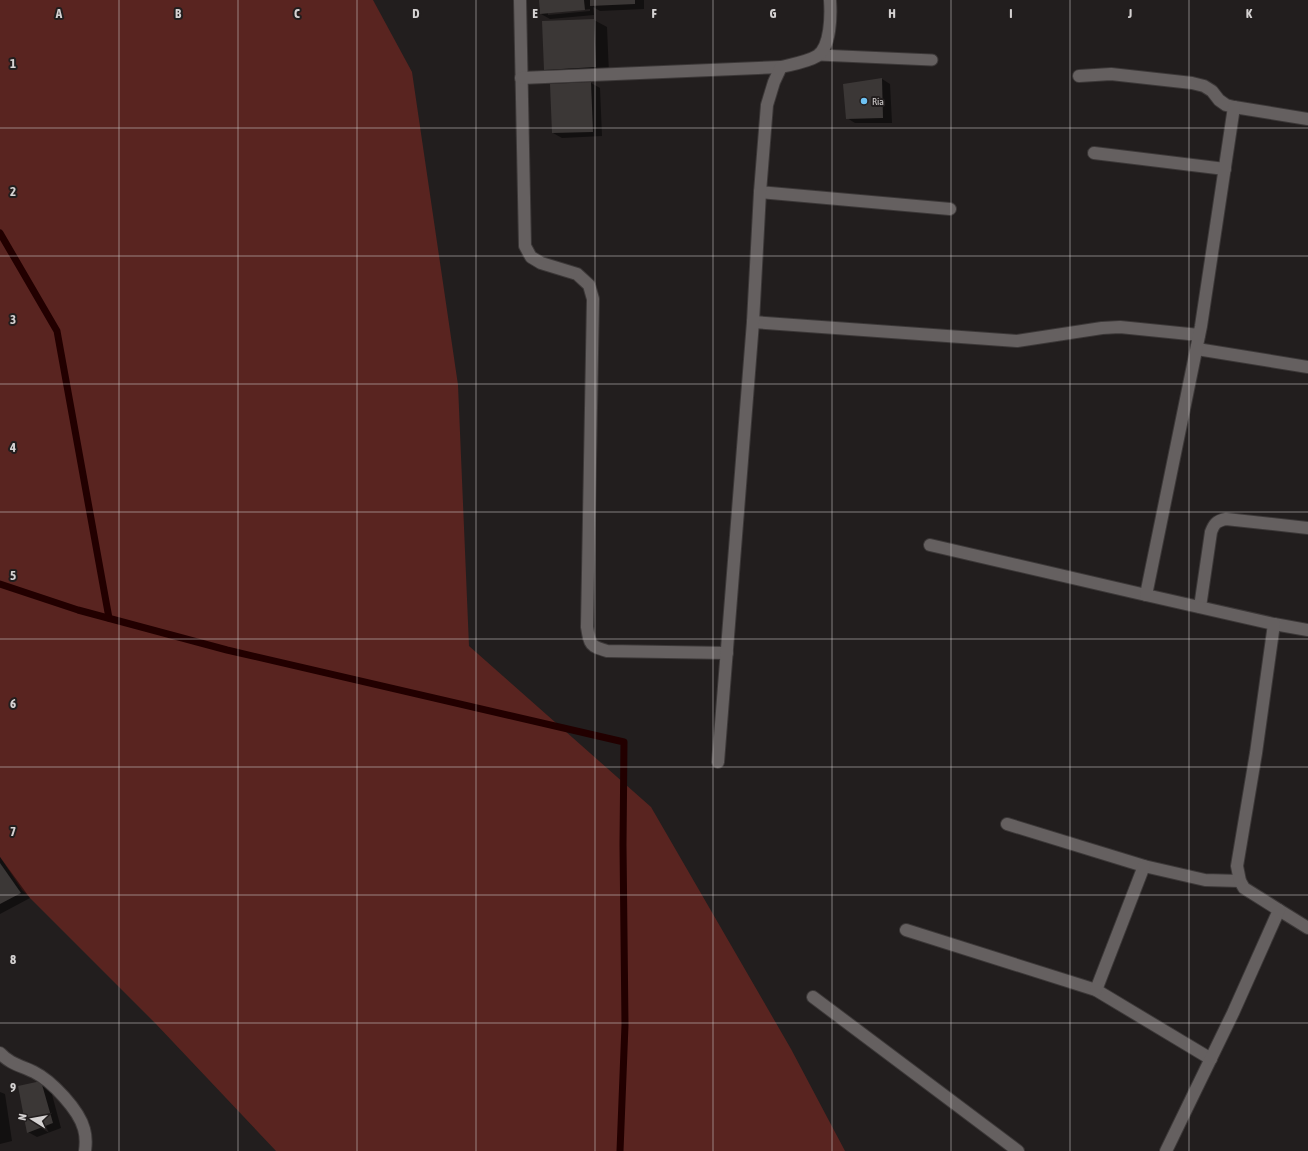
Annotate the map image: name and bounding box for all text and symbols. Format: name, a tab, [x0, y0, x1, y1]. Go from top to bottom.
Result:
text: A	[55, 6, 63, 21]
text: B	[175, 6, 182, 21]
text: C	[294, 6, 300, 21]
text: D	[412, 6, 420, 21]
text: E	[532, 6, 538, 21]
text: F	[651, 6, 657, 21]
text: G	[770, 6, 777, 21]
text: H	[888, 6, 896, 21]
text: I	[1009, 6, 1013, 21]
text: J	[1127, 6, 1132, 21]
text: K	[1246, 6, 1253, 21]
text: 1	[10, 56, 16, 71]
marker: Ria	[859, 96, 869, 106]
place label: Ria	[872, 96, 884, 107]
text: 2	[10, 184, 16, 199]
text: 3	[10, 312, 16, 327]
text: 4	[9, 440, 16, 455]
text: 5	[10, 568, 16, 583]
text: 6	[10, 696, 16, 711]
text: 7	[10, 824, 16, 839]
text: 8	[10, 952, 16, 967]
text: 9	[10, 1080, 16, 1095]
north arrow	[12, 1099, 52, 1139]
text: N	[16, 1113, 29, 1121]

